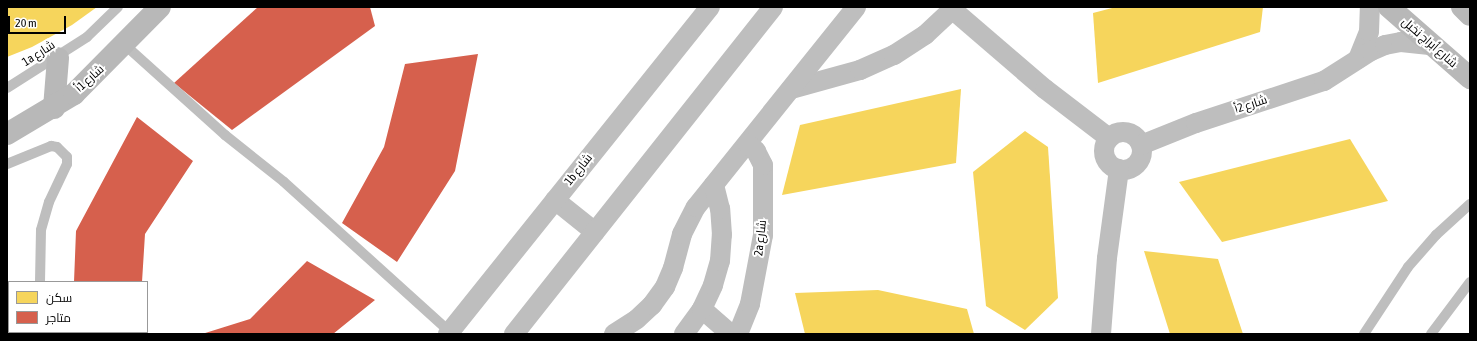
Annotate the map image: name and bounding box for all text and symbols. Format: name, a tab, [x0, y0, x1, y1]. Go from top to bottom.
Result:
scale bar	[10, 8, 68, 34]
street label: شارع أبراج نخيل	[1398, 15, 1460, 71]
text: 20 m	[15, 16, 37, 30]
street label: 1a شارع	[20, 38, 58, 70]
street label: شارع 1أ	[73, 62, 107, 96]
street label: شارع 2أ	[1233, 93, 1269, 117]
street label: 1b شارع	[562, 151, 596, 189]
street label: 2a شارع	[752, 219, 770, 257]
legend	[8, 281, 148, 333]
text: سكن	[46, 291, 72, 305]
text: متاجر	[46, 311, 71, 325]

